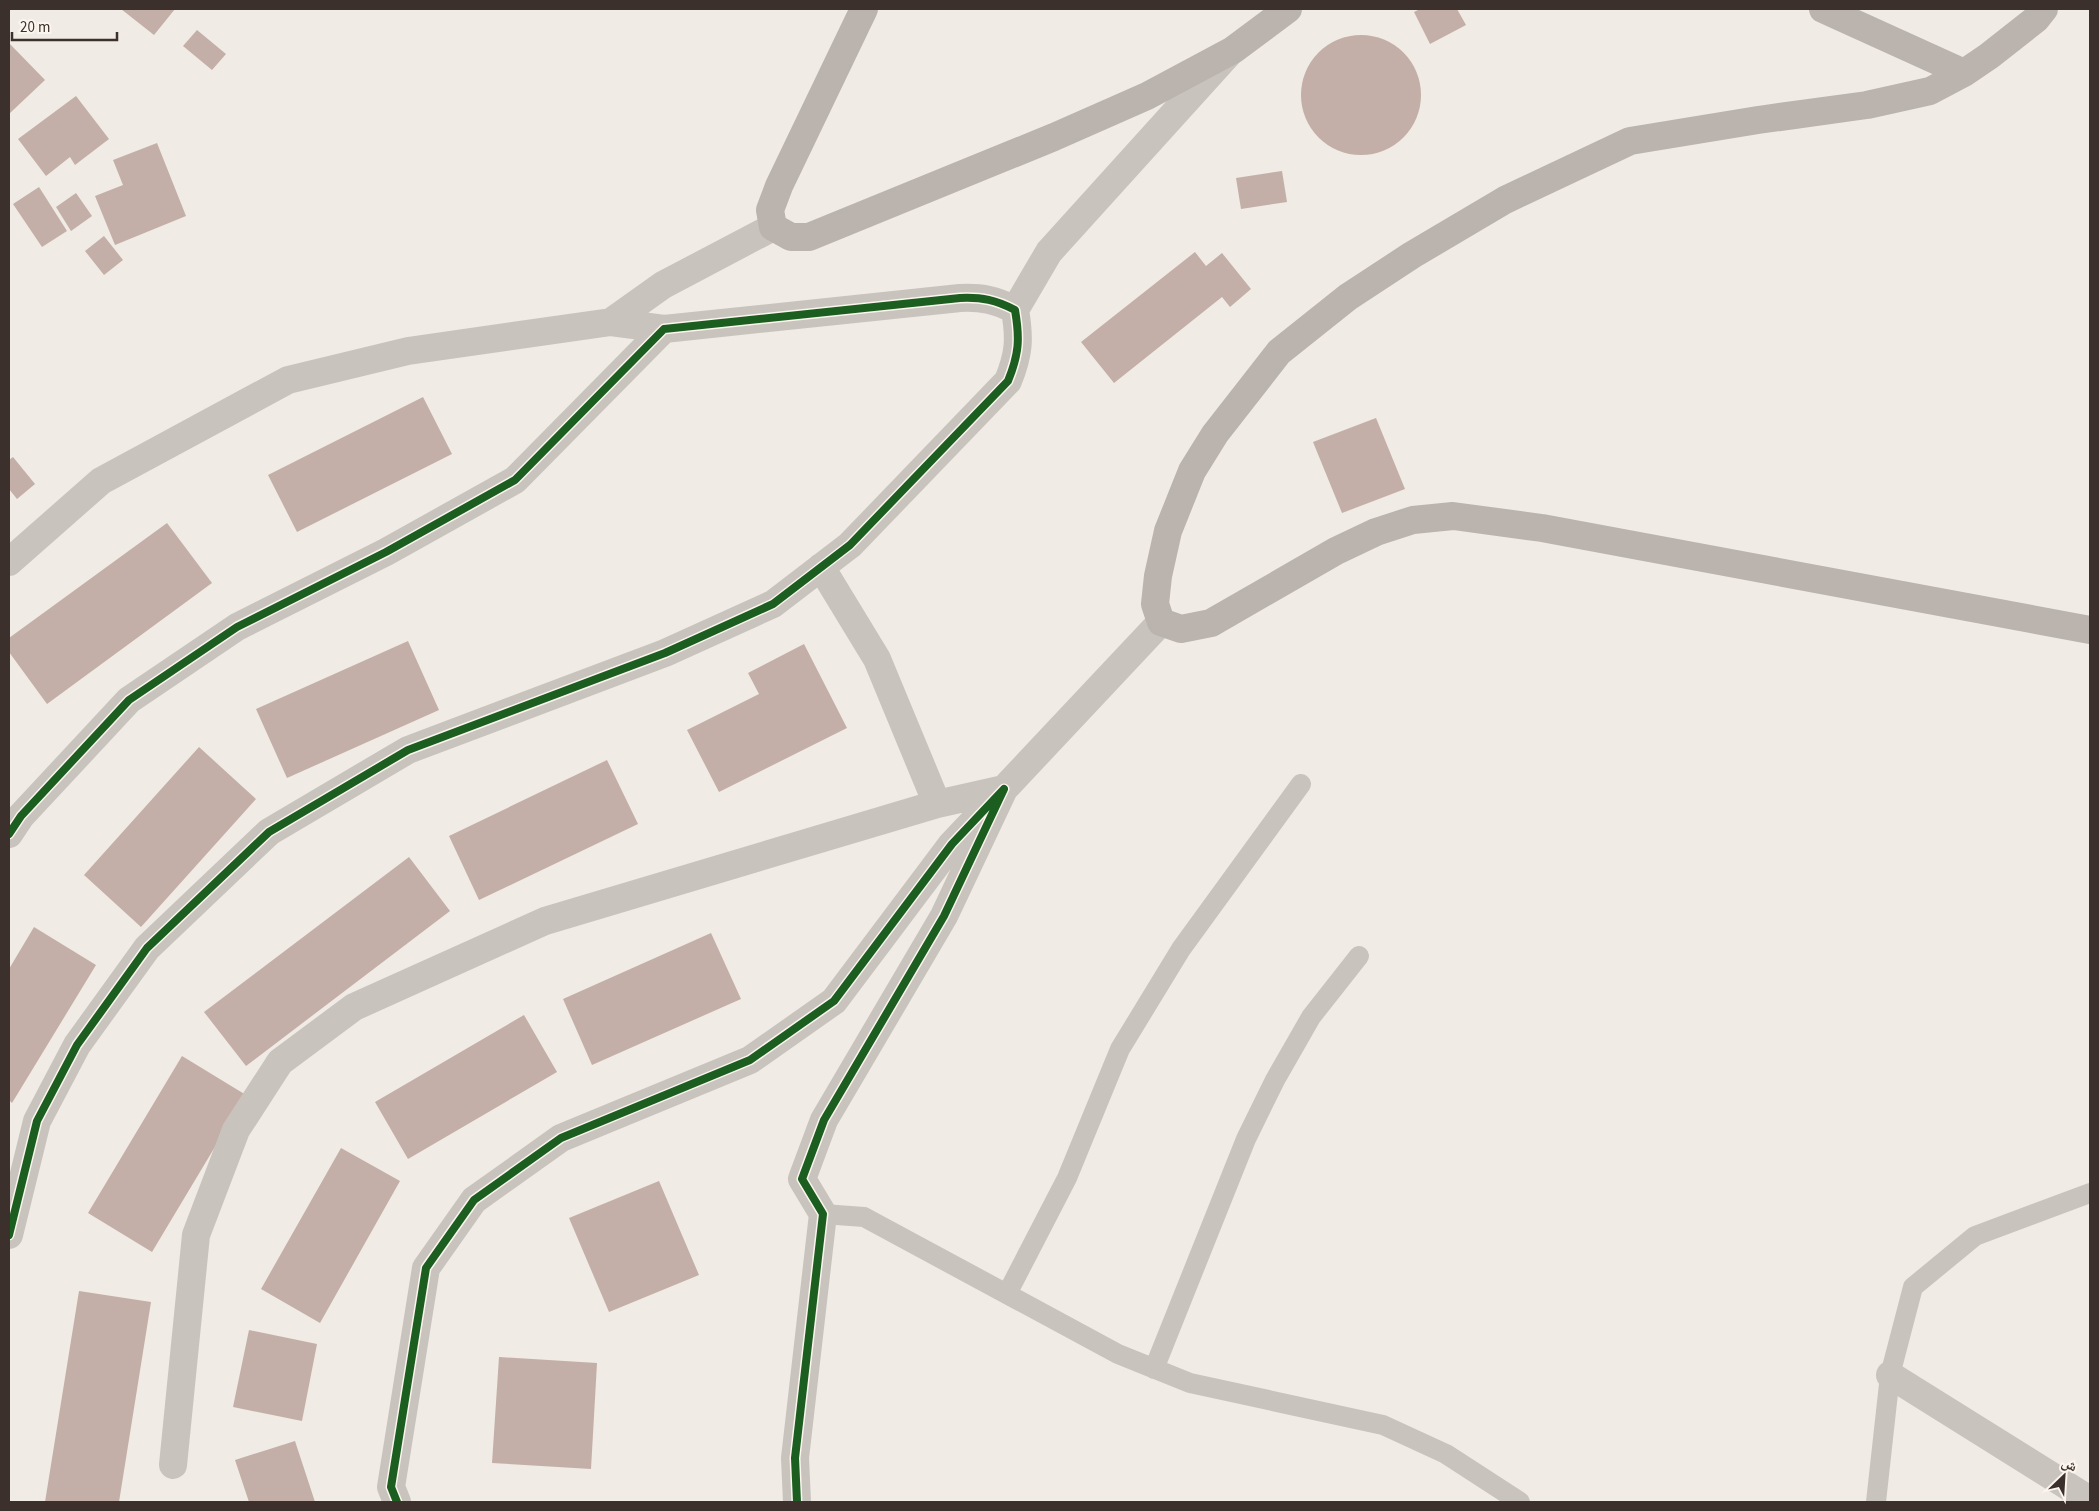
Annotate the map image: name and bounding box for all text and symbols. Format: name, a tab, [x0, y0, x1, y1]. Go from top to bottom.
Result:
scale bar	[12, 10, 118, 42]
text: 20 m	[20, 17, 50, 38]
north arrow	[2039, 1451, 2089, 1501]
text: ش	[2058, 1453, 2080, 1477]

